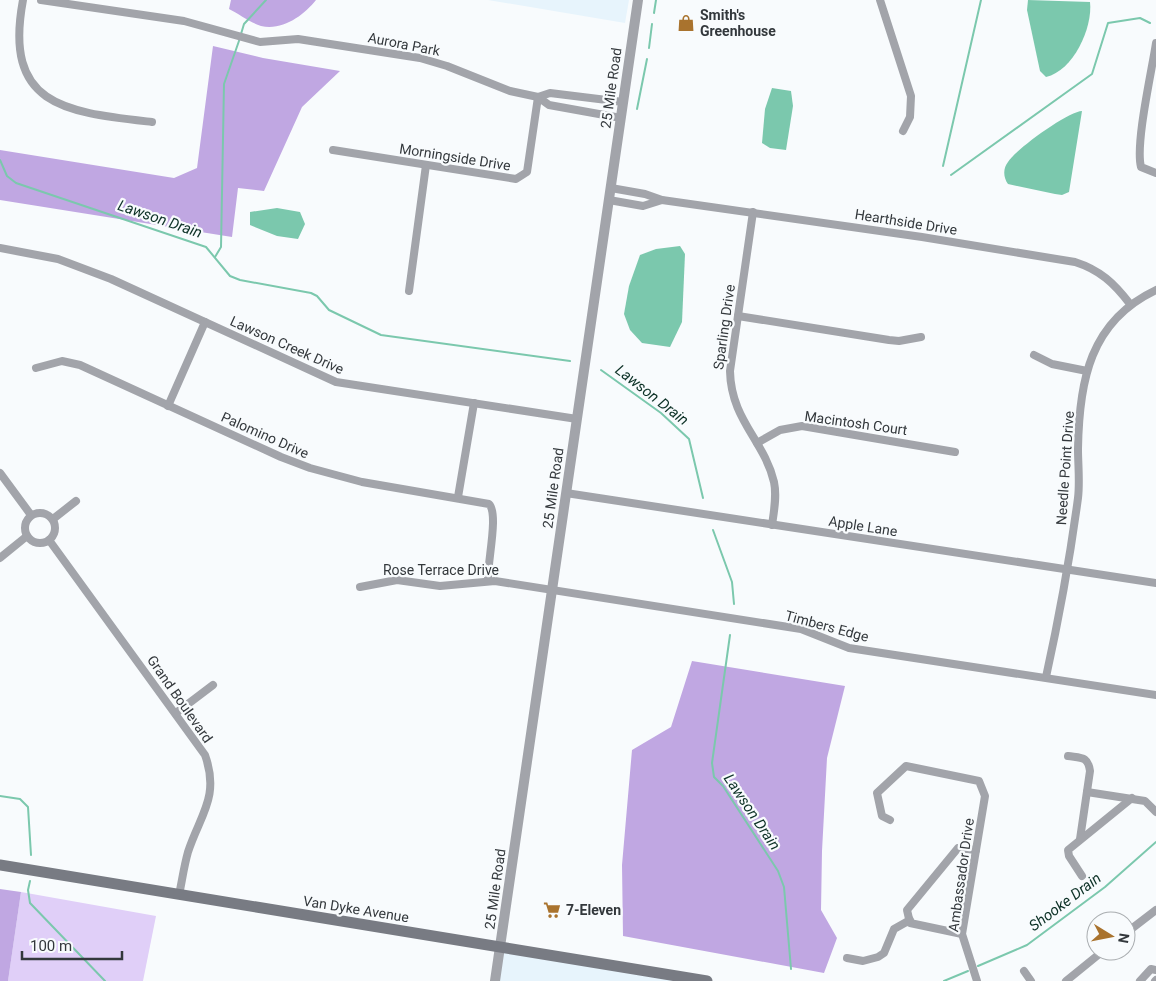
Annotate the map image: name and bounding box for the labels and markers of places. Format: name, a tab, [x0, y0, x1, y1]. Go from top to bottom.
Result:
place label: Smith's Greenhouse	[700, 7, 776, 39]
shop icon: Smith's Greenhouse	[676, 13, 696, 33]
supermarket icon: 7-Eleven	[542, 900, 562, 920]
place label: 7-Eleven	[566, 902, 621, 918]

